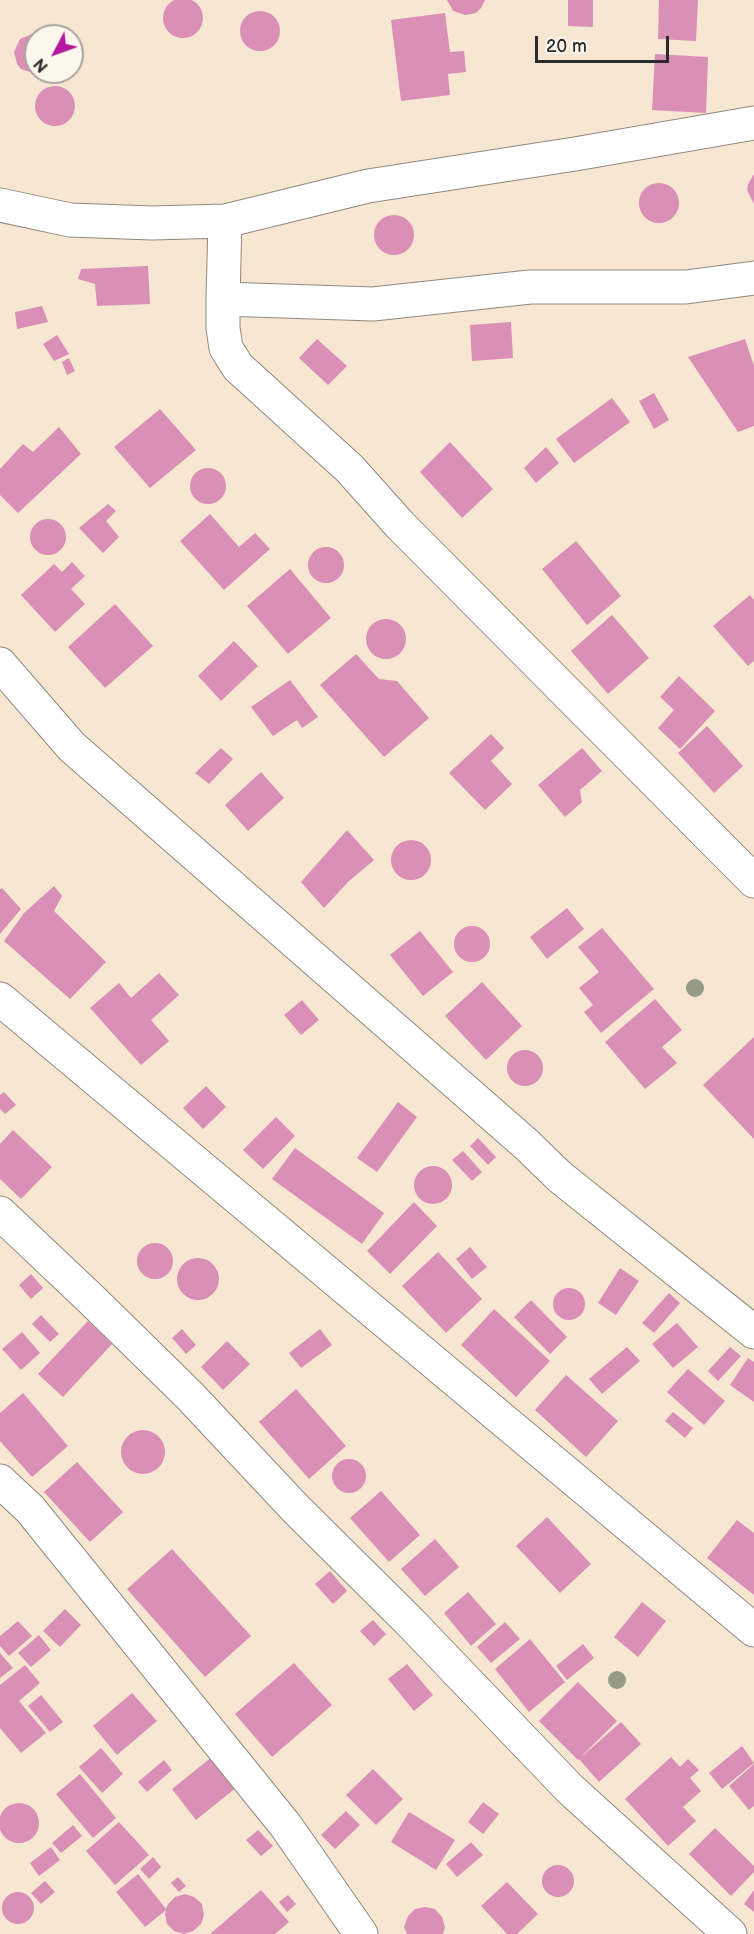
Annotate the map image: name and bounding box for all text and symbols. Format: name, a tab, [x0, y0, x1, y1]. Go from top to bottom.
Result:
north arrow	[24, 24, 84, 84]
scale bar	[538, 24, 672, 62]
text: 20 m	[546, 36, 587, 57]
text: N	[30, 54, 53, 76]

